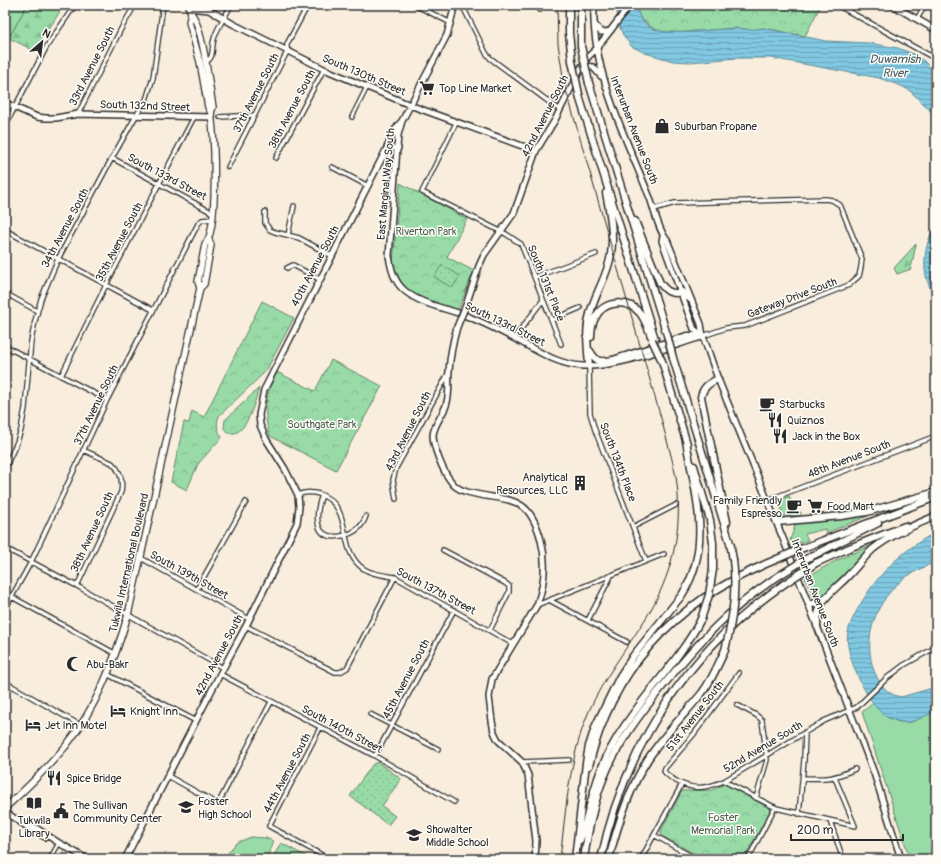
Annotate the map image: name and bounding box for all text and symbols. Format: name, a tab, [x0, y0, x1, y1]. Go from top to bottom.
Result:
north arrow	[22, 22, 62, 62]
street label: 33rd Avenue South	[66, 24, 118, 108]
text: N	[40, 26, 53, 41]
street label: 37th Avenue South	[230, 51, 282, 135]
street label: South 130th Street	[320, 52, 408, 99]
water label: Duwamish River	[870, 52, 922, 81]
street label: 38th Avenue South	[266, 67, 318, 151]
street label: 42nd Avenue South	[519, 73, 571, 159]
street label: Interurban Avenue South	[607, 74, 661, 186]
supermarket icon: Top Line Market	[418, 79, 436, 97]
place label: Top Line Market	[439, 82, 512, 95]
street label: South 132nd Street	[100, 98, 191, 114]
shop icon: Suburban Propane	[653, 117, 671, 135]
place label: Suburban Propane	[674, 120, 757, 133]
street label: East Marginal Way South	[375, 127, 397, 241]
street label: South 133rd Street	[125, 151, 209, 204]
street label: 34th Avenue South	[39, 186, 91, 270]
street label: 35th Avenue South	[93, 200, 145, 284]
street label: 40th Avenue South	[288, 223, 342, 309]
park label: Riverton Park	[395, 225, 457, 238]
street label: South 131st Place	[525, 243, 567, 324]
street label: Gateway Drive South	[745, 275, 839, 321]
street label: South 133rd Street	[463, 299, 548, 349]
street label: 37th Avenue South	[71, 363, 121, 447]
street label: 43rd Avenue South	[382, 389, 434, 473]
cafe icon: Starbucks	[758, 395, 776, 413]
place label: Starbucks	[779, 398, 825, 411]
restaurant icon: Quiznos	[766, 411, 784, 429]
place label: Quiznos	[787, 414, 824, 427]
park label: Southgate Park	[287, 418, 357, 431]
street label: South 134th Place	[597, 421, 639, 504]
restaurant icon: Jack in the Box	[771, 427, 789, 445]
place label: Jack in the Box	[792, 430, 860, 443]
street label: 48th Avenue South	[806, 437, 892, 481]
place label: Analytical Resources, LLC	[496, 471, 568, 497]
building icon: Analytical Resources, LLC	[571, 474, 589, 492]
street label: 38th Avenue South	[68, 490, 116, 574]
street label: Tukwila International Boulevard	[107, 492, 151, 634]
place label: Family Friendly Espresso	[713, 494, 782, 520]
cafe icon: Family Friendly Espresso	[785, 497, 803, 515]
supermarket icon: Food Mart	[806, 497, 824, 515]
place label: Food Mart	[827, 500, 875, 513]
street label: Interurban Avenue South	[788, 537, 842, 649]
street label: South 139th Street	[147, 548, 231, 602]
street label: South 137th Street	[394, 565, 478, 618]
street label: 42nd Avenue South	[192, 612, 246, 698]
street label: 45th Avenue South	[380, 637, 432, 721]
mosque icon: Abu-Bakr	[65, 655, 83, 673]
place label: Abu-Bakr	[86, 658, 129, 671]
street label: 51st Avenue South	[664, 678, 726, 754]
hotel icon: Knight Inn	[109, 702, 127, 720]
street label: South 140th Street	[299, 702, 385, 756]
place label: Knight Inn	[130, 705, 178, 718]
hotel icon: Jet Inn Motel	[24, 716, 42, 734]
street label: 52nd Avenue South	[721, 718, 805, 776]
place label: Jet Inn Motel	[45, 719, 107, 732]
street label: 44th Avenue South	[261, 731, 313, 815]
restaurant icon: Spice Bridge	[45, 769, 63, 787]
place label: Spice Bridge	[66, 772, 122, 785]
library icon: Tukwila Library	[25, 794, 43, 812]
place label: Foster High School	[198, 795, 252, 821]
school or university icon: Foster High School	[177, 798, 195, 816]
place label: The Sullivan Community Center	[73, 799, 162, 825]
public building icon: The Sullivan Community Center	[52, 802, 70, 820]
park label: Foster Memorial Park	[691, 811, 755, 837]
place label: Tukwila Library	[17, 814, 51, 840]
scale bar	[791, 816, 903, 842]
place label: Showalter Middle School	[426, 823, 489, 849]
text: 200 m	[797, 823, 834, 838]
school or university icon: Showalter Middle School	[405, 826, 423, 844]

